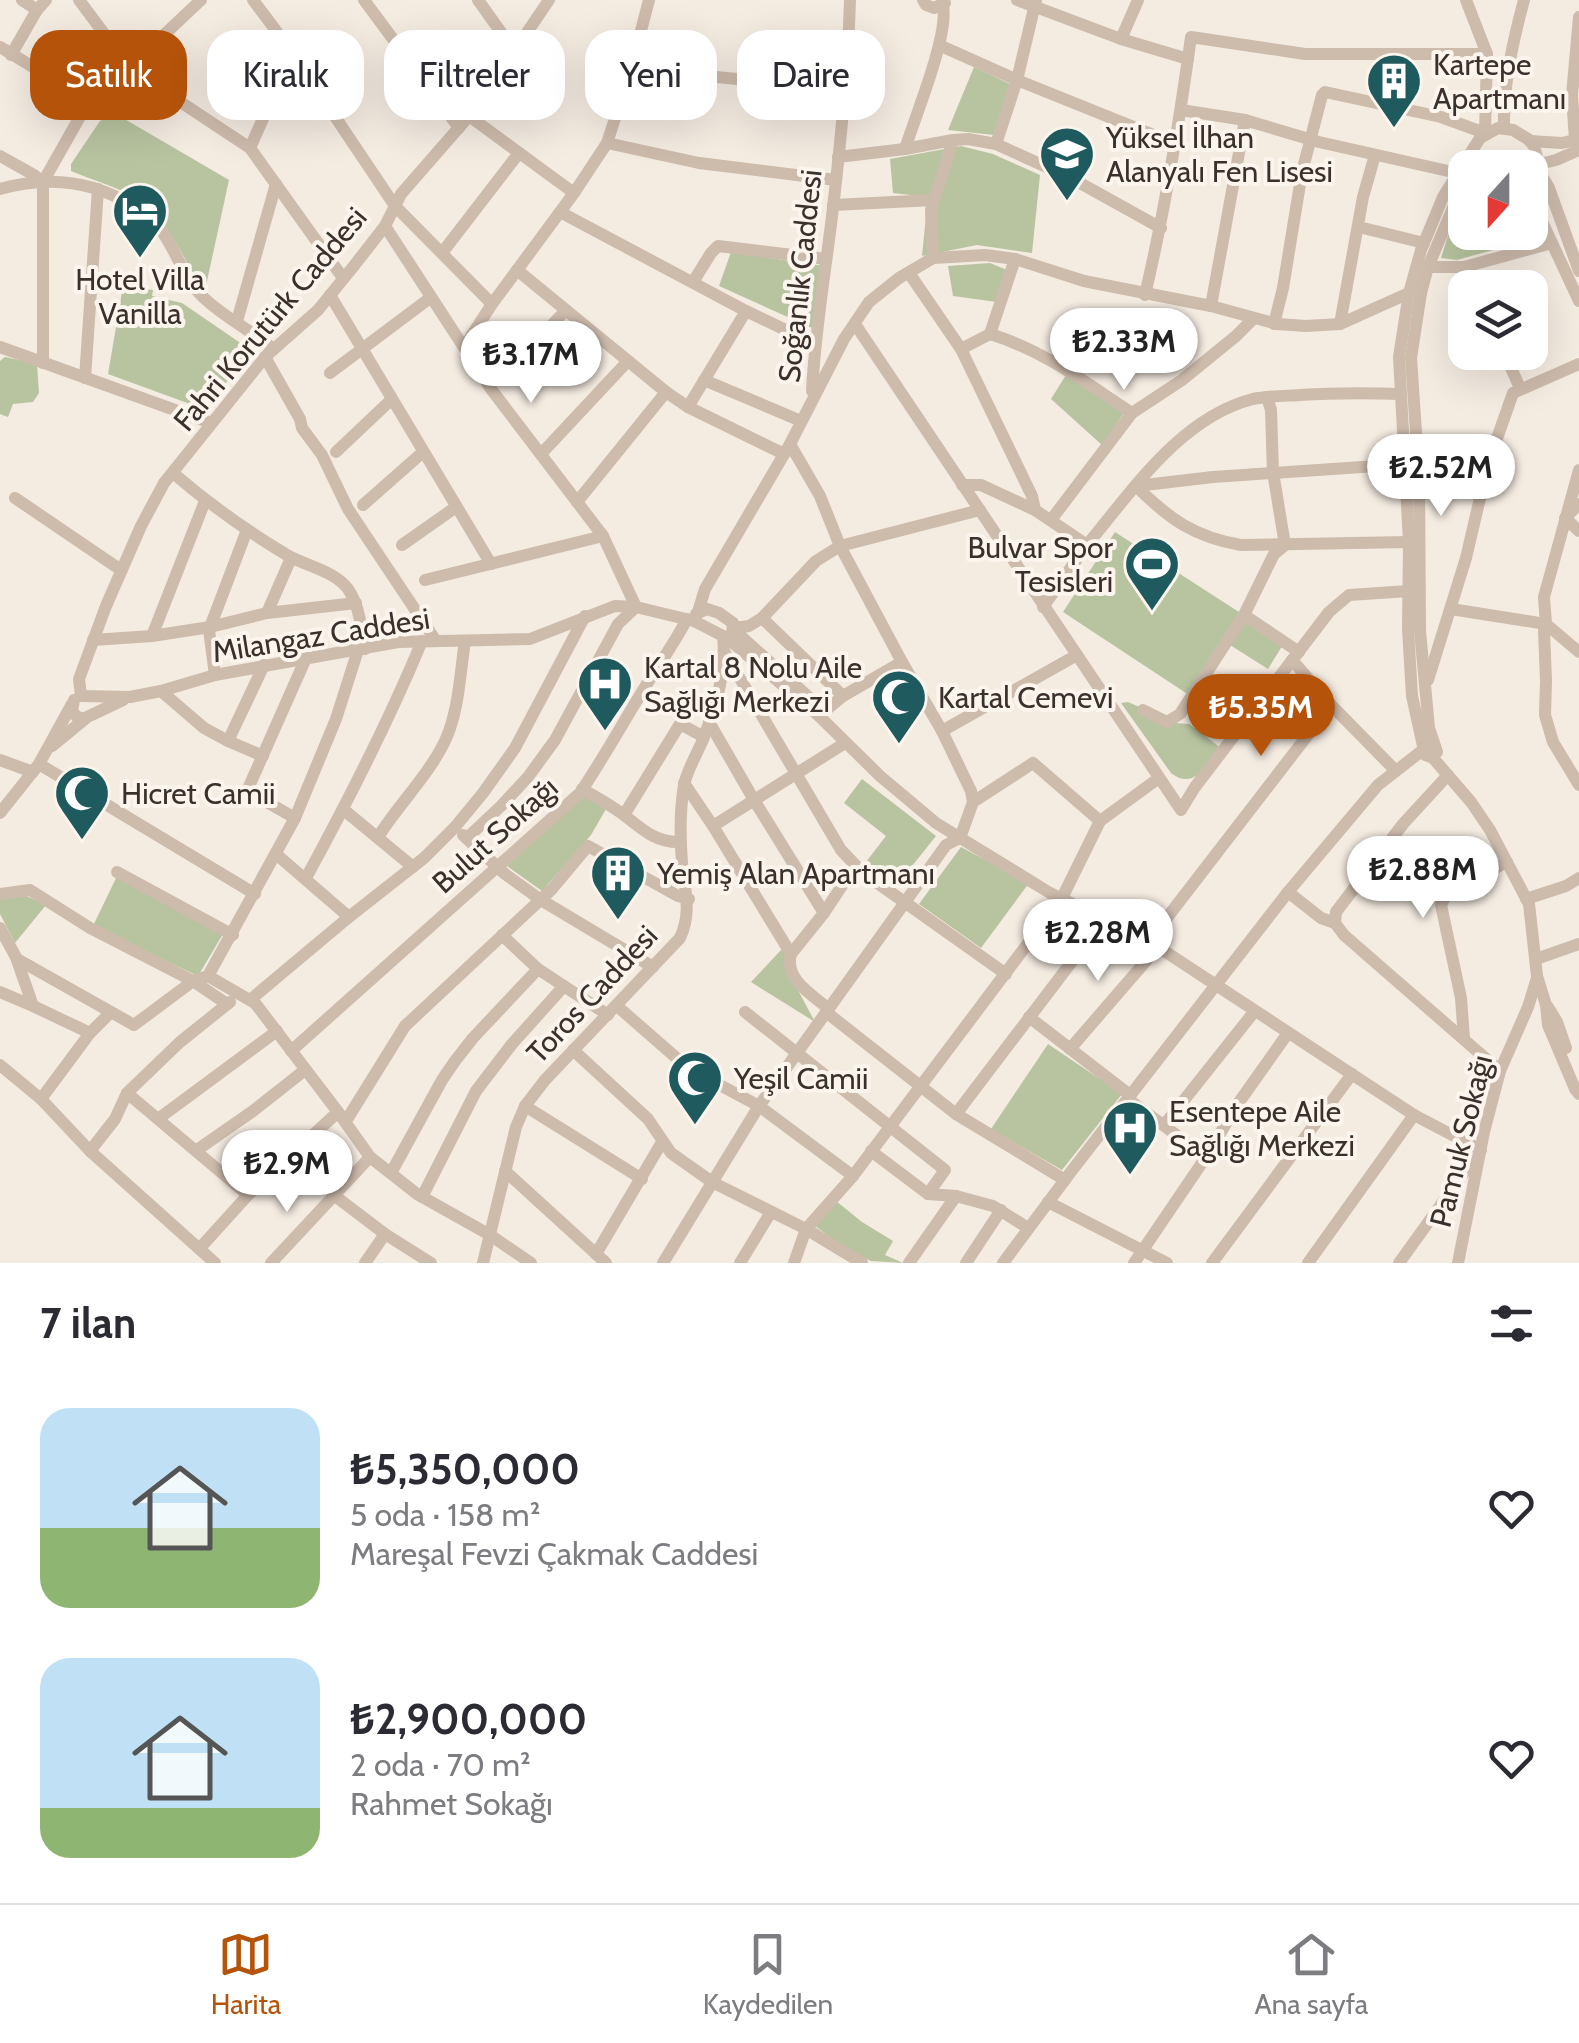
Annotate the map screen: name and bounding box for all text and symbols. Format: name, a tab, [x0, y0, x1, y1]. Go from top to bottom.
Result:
chip: Satılık	[30, 30, 187, 120]
chip: Kiralık	[207, 30, 364, 120]
chip: Filtreler	[384, 30, 565, 120]
chip: Yeni	[585, 30, 717, 120]
chip: Daire	[737, 30, 885, 120]
place label: Kartepe Apartmanı	[1433, 46, 1566, 117]
building icon: Kartepe Apartmanı	[1364, 51, 1424, 130]
place label: Yüksel İlhan Alanyalı Fen Lisesi	[1105, 119, 1333, 190]
school or university icon: Yüksel İlhan Alanyalı Fen Lisesi	[1037, 124, 1097, 203]
north arrow	[1448, 150, 1548, 250]
map controls	[1448, 150, 1548, 370]
street label: Soğanlık Caddesi	[770, 168, 830, 384]
hotel icon: Hotel Villa Vanilla	[110, 181, 170, 260]
street label: Fahri Korutürk Caddesi	[166, 200, 374, 438]
place label: Hotel Villa Vanilla	[75, 261, 205, 332]
button: layers	[1448, 270, 1548, 370]
pin: ₺2.33M	[1043, 308, 1205, 393]
pin: ₺3.17M	[450, 321, 612, 406]
text: ₺2.33M	[1072, 321, 1176, 360]
text: ₺3.17M	[483, 334, 579, 373]
pin: ₺2.52M	[1360, 434, 1522, 519]
text: ₺2.52M	[1389, 447, 1493, 486]
place label: Bulvar Spor Tesisleri	[967, 529, 1114, 600]
sports icon: Bulvar Spor Tesisleri	[1122, 534, 1182, 613]
street label: Milangaz Caddesi	[210, 600, 432, 670]
place label: Kartal 8 Nolu Aile Sağlığı Merkezi	[644, 649, 862, 720]
hospital icon: Kartal 8 Nolu Aile Sağlığı Merkezi	[575, 654, 635, 733]
mosque icon: Kartal Cemevi	[869, 667, 929, 746]
pin: ₺5.35M	[1180, 674, 1342, 759]
place label: Kartal Cemevi	[938, 679, 1113, 716]
text: ₺5.35M	[1209, 687, 1313, 726]
mosque icon: Hicret Camii	[52, 763, 112, 842]
street label: Bulut Sokağı	[425, 769, 565, 901]
place label: Hicret Camii	[121, 775, 275, 812]
pin: ₺2.88M	[1342, 836, 1504, 921]
building icon: Yemiş Alan Apartmanı	[588, 843, 648, 922]
text: ₺2.88M	[1369, 849, 1477, 888]
place label: Yemiş Alan Apartmanı	[656, 855, 935, 892]
pin: ₺2.28M	[1017, 899, 1179, 984]
text: ₺2.28M	[1045, 912, 1151, 951]
street label: Toros Caddesi	[519, 917, 665, 1071]
mosque icon: Yeşil Camii	[665, 1048, 725, 1127]
street label: Pamuk Sokağı	[1422, 1051, 1500, 1231]
place label: Yeşil Camii	[733, 1060, 868, 1097]
place label: Esentepe Aile Sağlığı Merkezi	[1169, 1093, 1355, 1164]
hospital icon: Esentepe Aile Sağlığı Merkezi	[1100, 1098, 1160, 1177]
pin: ₺2.9M	[217, 1130, 357, 1215]
text: ₺2.9M	[244, 1143, 330, 1182]
icon: filters	[1484, 1296, 1539, 1351]
text: 7 ilan	[40, 1297, 136, 1349]
text: ₺5,350,000	[350, 1443, 580, 1495]
icon: home	[120, 1448, 240, 1568]
icon: heart	[1484, 1481, 1539, 1536]
text: 5 oda · 158 m²	[350, 1495, 540, 1534]
text: Mareşal Fevzi Çakmak Caddesi	[350, 1534, 758, 1573]
text: ₺2,900,000	[350, 1693, 587, 1745]
icon: home	[120, 1698, 240, 1818]
icon: heart	[1484, 1731, 1539, 1786]
text: 2 oda · 70 m²	[350, 1745, 531, 1784]
text: Rahmet Sokağı	[350, 1784, 553, 1823]
tab: Harita	[211, 1927, 281, 2021]
tab: Kaydedilen	[703, 1927, 833, 2021]
tab: Ana sayfa	[1254, 1927, 1368, 2021]

